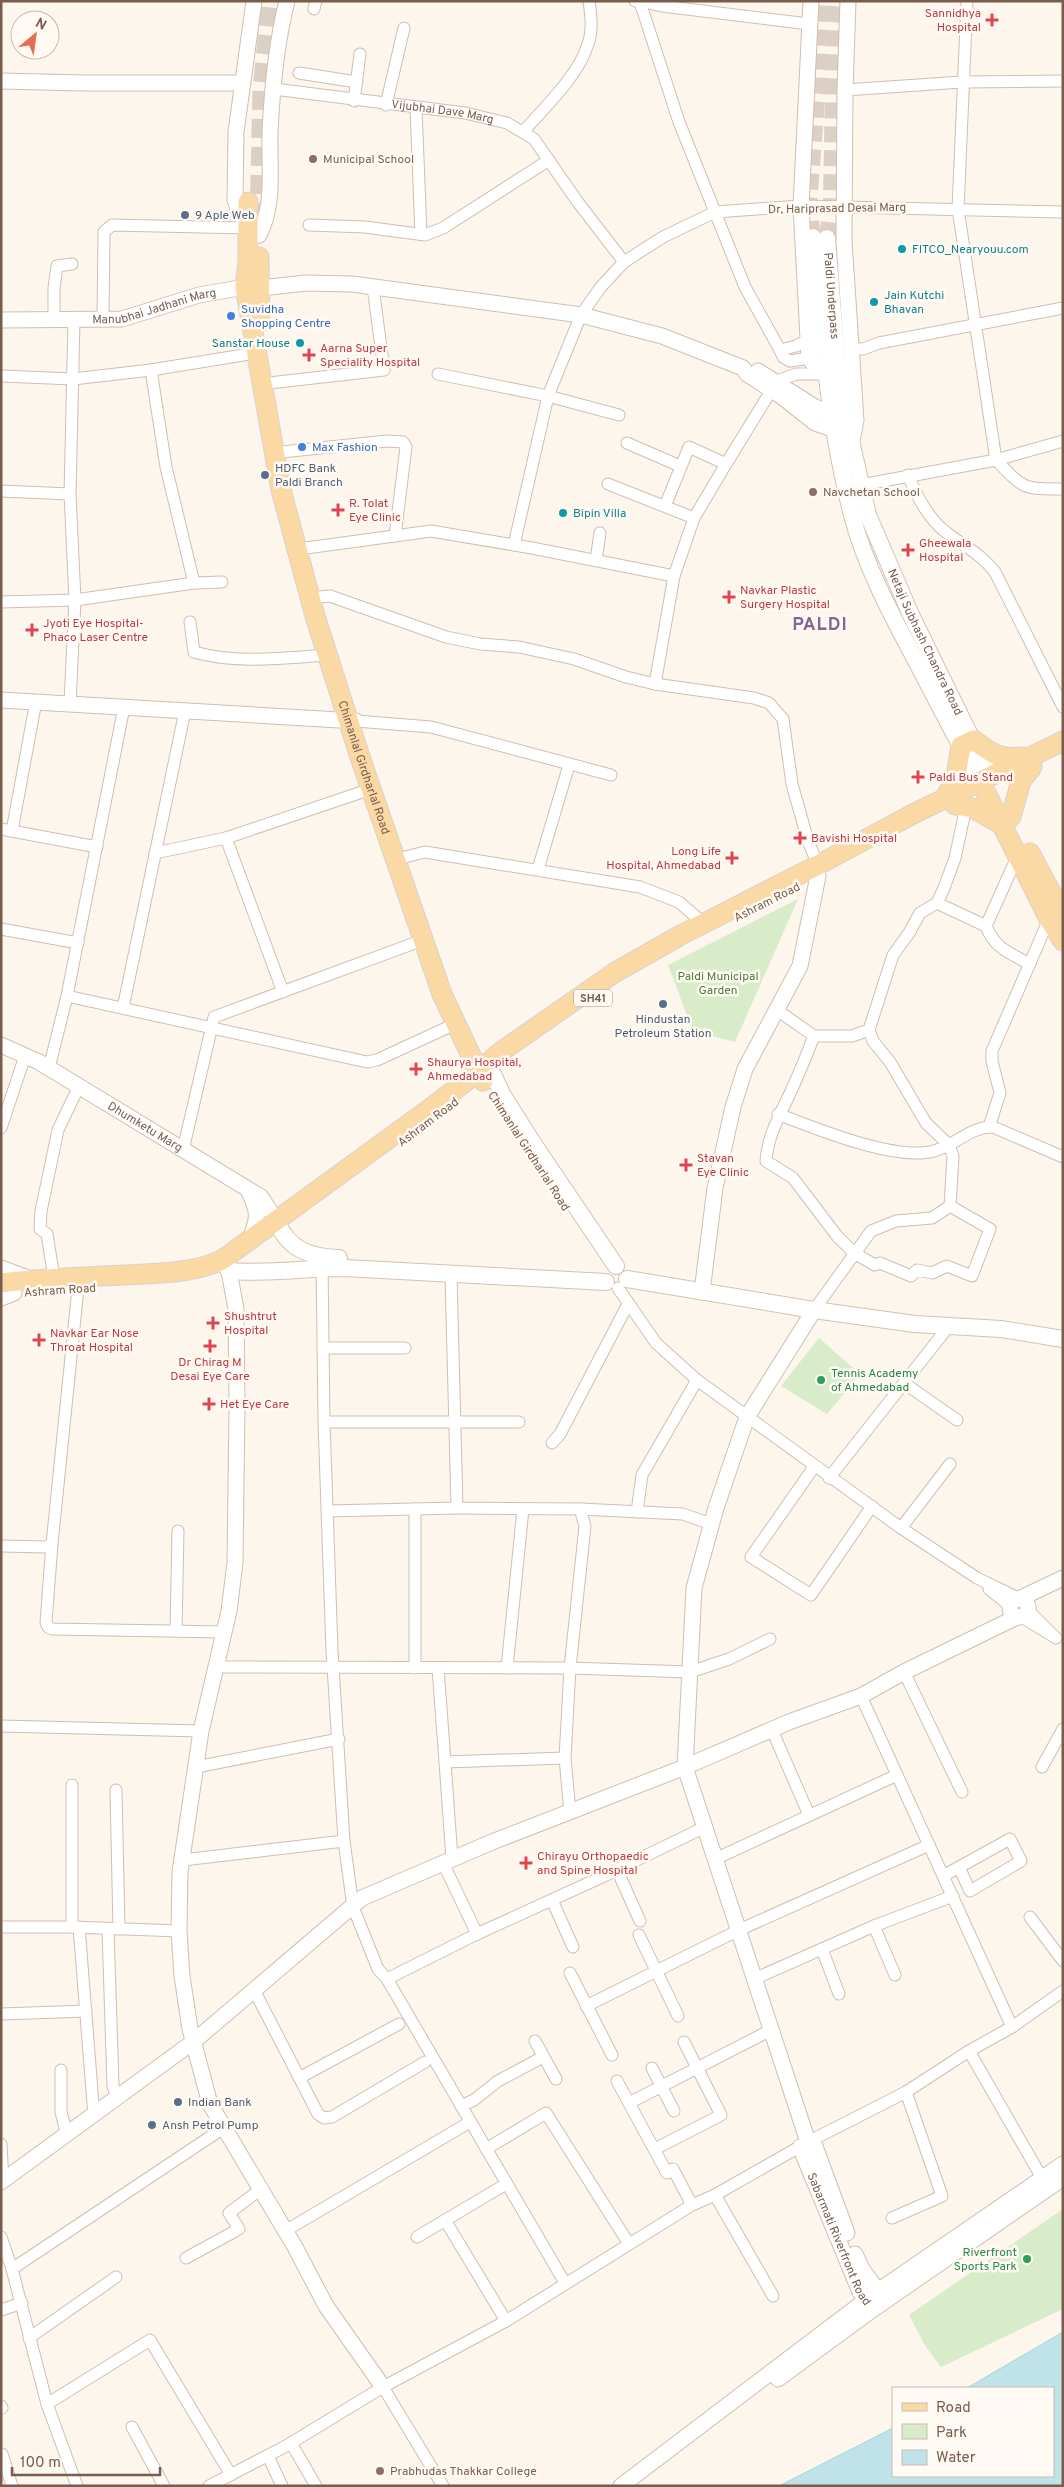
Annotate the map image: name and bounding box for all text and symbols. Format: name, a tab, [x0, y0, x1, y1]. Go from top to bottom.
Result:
place label: Sannidhya Hospital	[925, 6, 981, 36]
north arrow	[10, 10, 60, 60]
marker: Sannidhya Hospital	[985, 13, 999, 27]
text: N	[32, 15, 49, 35]
street label: Vijubhai Dave Marg	[390, 97, 495, 129]
place label: Municipal School	[323, 152, 414, 168]
marker: Municipal School	[307, 153, 319, 165]
street label: Dr. Hariprasad Desai Marg	[768, 200, 906, 218]
place label: 9 Aple Web	[195, 208, 255, 224]
marker: 9 Aple Web	[179, 209, 191, 221]
place label: FITCO_Nearyouu.com	[912, 242, 1029, 258]
marker: FITCO_Nearyouu.com	[896, 243, 908, 255]
street label: Paldi Underpass	[819, 252, 842, 340]
street label: Manubhai Jadhani Marg	[92, 285, 218, 328]
place label: Jain Kutchi Bhavan	[884, 288, 944, 318]
marker: Jain Kutchi Bhavan	[868, 296, 880, 308]
place label: Suvidha Shopping Centre	[241, 302, 331, 332]
marker: Suvidha Shopping Centre	[225, 310, 237, 322]
place label: Sanstar House	[212, 336, 290, 352]
marker: Sanstar House	[294, 337, 306, 349]
place label: Aarna Super Speciality Hospital	[320, 341, 420, 371]
marker: Aarna Super Speciality Hospital	[302, 348, 316, 362]
place label: Max Fashion	[312, 440, 378, 456]
marker: Max Fashion	[296, 441, 308, 453]
place label: HDFC Bank Paldi Branch	[275, 461, 343, 491]
marker: HDFC Bank Paldi Branch	[259, 469, 271, 481]
place label: Navchetan School	[823, 485, 920, 501]
marker: Navchetan School	[807, 486, 819, 498]
place label: R. Tolat Eye Clinic	[349, 496, 401, 526]
marker: R. Tolat Eye Clinic	[331, 503, 345, 517]
place label: Bipin Villa	[573, 506, 626, 522]
marker: Bipin Villa	[557, 507, 569, 519]
place label: Gheewala Hospital	[919, 536, 971, 566]
marker: Gheewala Hospital	[901, 543, 915, 557]
street label: Netaji Subhash Chandra Road	[883, 567, 966, 718]
place label: Navkar Plastic Surgery Hospital	[740, 583, 830, 613]
marker: Navkar Plastic Surgery Hospital	[722, 590, 736, 604]
district label: PALDI	[792, 614, 848, 637]
place label: Jyoti Eye Hospital- Phaco Laser Centre	[43, 616, 148, 646]
marker: Jyoti Eye Hospital- Phaco Laser Centre	[25, 623, 39, 637]
street label: Chimanlal Girdharlal Road	[334, 699, 393, 837]
marker: Paldi Bus Stand	[911, 770, 925, 784]
place label: Paldi Bus Stand	[929, 770, 1013, 786]
marker: Bavishi Hospital	[793, 831, 807, 845]
place label: Bavishi Hospital	[811, 831, 897, 847]
place label: Long Life Hospital, Ahmedabad	[606, 844, 721, 874]
marker: Long Life Hospital, Ahmedabad	[725, 851, 739, 865]
street label: Ashram Road	[732, 879, 803, 926]
park label: Paldi Municipal Garden	[677, 969, 759, 999]
road number: SH41	[574, 990, 612, 1006]
marker: Hindustan Petroleum Station	[657, 998, 669, 1010]
place label: Hindustan Petroleum Station	[615, 1012, 711, 1042]
place label: Shaurya Hospital, Ahmedabad	[427, 1055, 522, 1085]
marker: Shaurya Hospital, Ahmedabad	[409, 1062, 423, 1076]
street label: Chimanlal Girdharlal Road	[483, 1089, 573, 1215]
street label: Ashram Road	[395, 1095, 462, 1151]
street label: Dhumketu Marg	[104, 1099, 185, 1156]
place label: Stavan Eye Clinic	[697, 1151, 749, 1181]
marker: Stavan Eye Clinic	[679, 1158, 693, 1172]
street label: Ashram Road	[23, 1280, 97, 1301]
place label: Shushtrut Hospital	[224, 1309, 277, 1339]
marker: Shushtrut Hospital	[206, 1316, 220, 1330]
place label: Navkar Ear Nose Throat Hospital	[50, 1326, 139, 1356]
marker: Navkar Ear Nose Throat Hospital	[32, 1333, 46, 1347]
marker: Dr Chirag M Desai Eye Care	[203, 1339, 217, 1353]
place label: Dr Chirag M Desai Eye Care	[170, 1355, 250, 1385]
place label: Tennis Academy of Ahmedabad	[831, 1366, 918, 1396]
marker: Tennis Academy of Ahmedabad	[815, 1374, 827, 1386]
marker: Het Eye Care	[202, 1397, 216, 1411]
place label: Het Eye Care	[220, 1397, 289, 1413]
place label: Chirayu Orthopaedic and Spine Hospital	[537, 1849, 649, 1879]
marker: Chirayu Orthopaedic and Spine Hospital	[519, 1856, 533, 1870]
place label: Indian Bank	[188, 2095, 252, 2111]
marker: Indian Bank	[172, 2096, 184, 2108]
place label: Ansh Petrol Pump	[162, 2118, 259, 2134]
marker: Ansh Petrol Pump	[146, 2119, 158, 2131]
street label: Sabarmati Riverfront Road	[803, 2170, 874, 2309]
place label: Riverfront Sports Park	[954, 2245, 1017, 2275]
marker: Riverfront Sports Park	[1021, 2253, 1033, 2265]
legend	[892, 2387, 1054, 2477]
text: Road	[936, 2399, 971, 2418]
text: Park	[936, 2424, 967, 2443]
scale bar	[12, 2444, 160, 2476]
text: Water	[936, 2449, 976, 2468]
text: 100 m	[20, 2454, 61, 2473]
place label: Prabhudas Thakkar College	[390, 2464, 537, 2480]
marker: Prabhudas Thakkar College	[374, 2465, 386, 2477]

